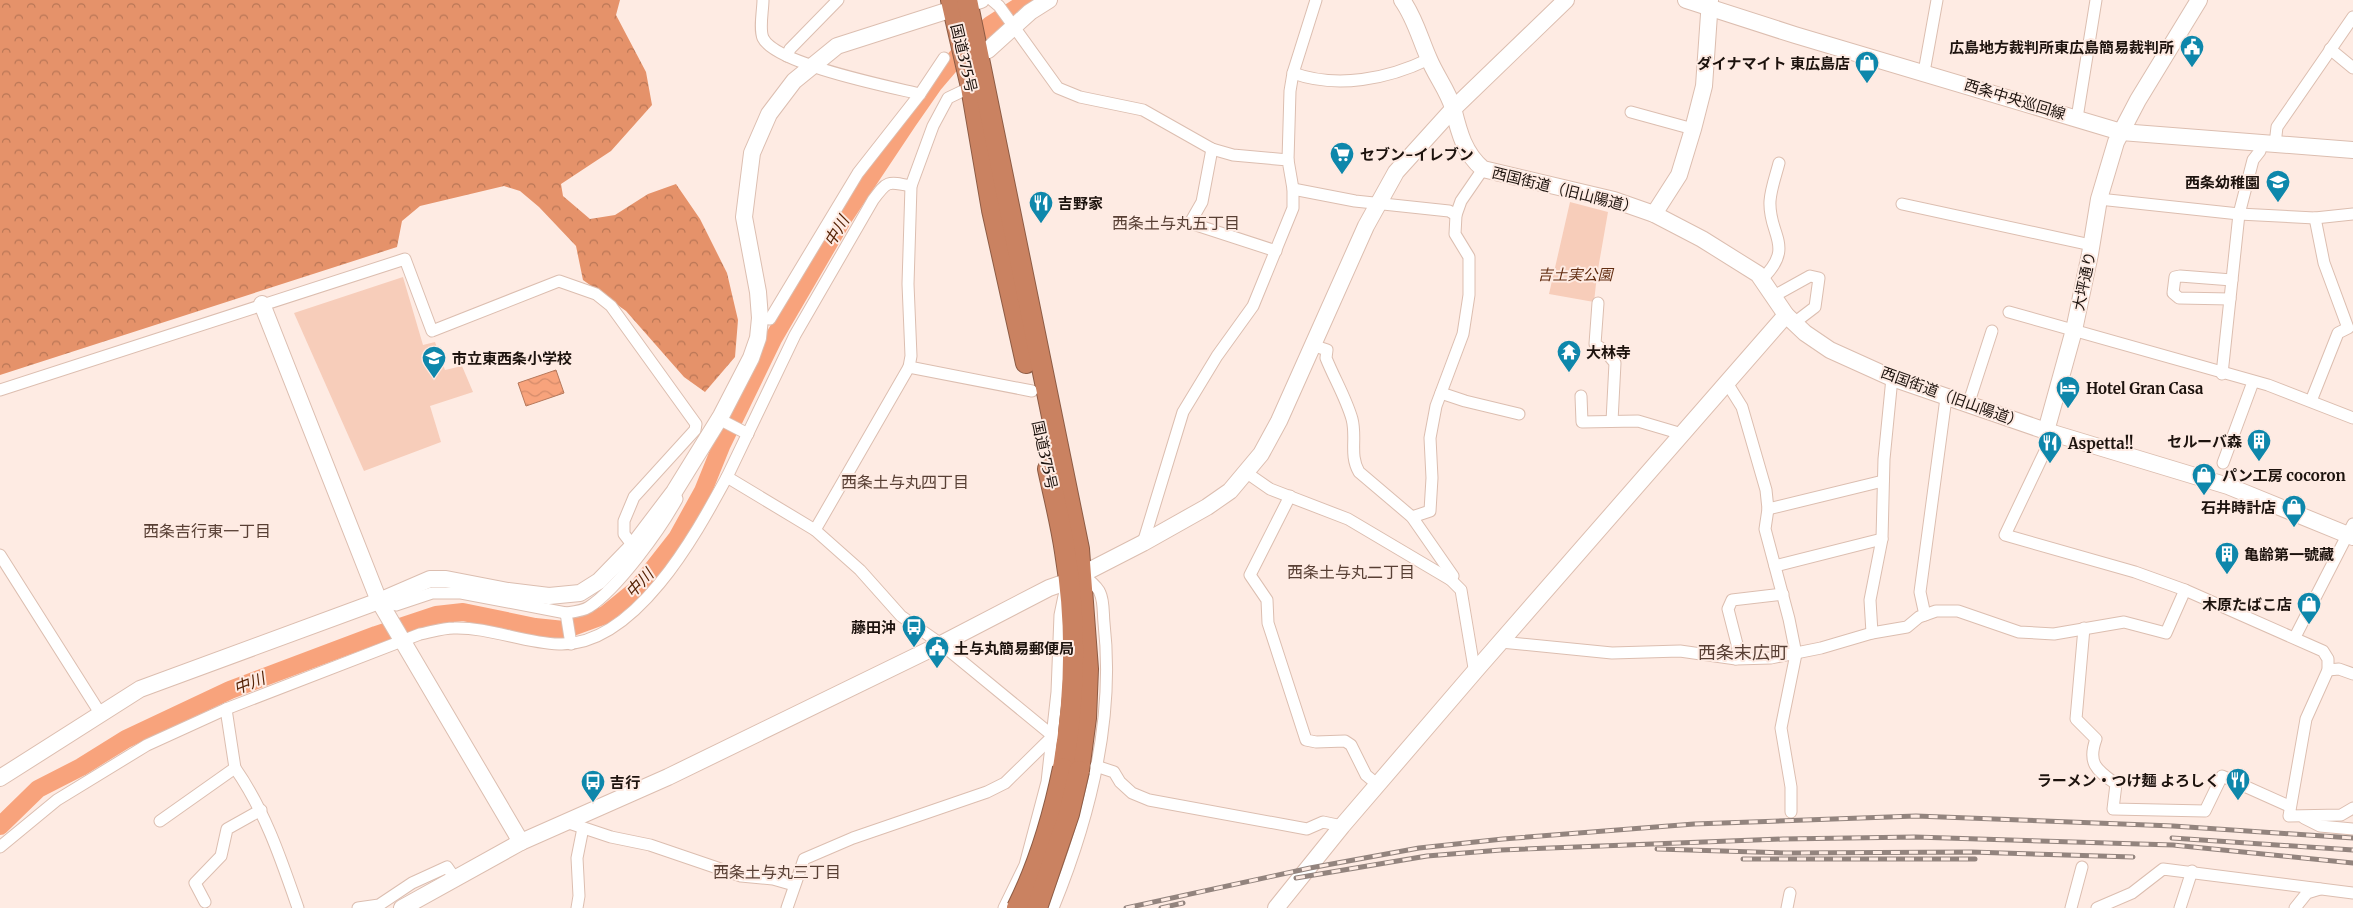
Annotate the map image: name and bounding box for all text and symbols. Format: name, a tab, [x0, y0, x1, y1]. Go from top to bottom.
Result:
street label: 国道375号	[947, 22, 981, 94]
public building icon: 広島地方裁判所東広島簡易裁判所	[2179, 34, 2205, 68]
place label: 広島地方裁判所東広島簡易裁判所	[1949, 38, 2174, 57]
shop icon: ダイナマイト 東広島店	[1854, 50, 1880, 84]
place label: ダイナマイト 東広島店	[1697, 54, 1850, 73]
street label: 西条中央巡回線	[1962, 75, 2068, 123]
supermarket icon: セブン-イレブン	[1329, 141, 1355, 175]
place label: セブン-イレブン	[1360, 145, 1474, 164]
street label: 西国街道（旧山陽道）	[1490, 163, 1640, 217]
school or university icon: 西条幼稚園	[2265, 169, 2291, 203]
place label: 西条幼稚園	[2185, 173, 2260, 192]
restaurant icon: 吉野家	[1028, 190, 1054, 224]
place label: 吉野家	[1058, 194, 1103, 213]
water label: 中川	[819, 210, 854, 250]
district label: 西条土与丸五丁目	[1112, 213, 1240, 233]
street label: 大坪通り	[2068, 250, 2100, 312]
park label: 吉土実公園	[1537, 265, 1614, 284]
temple icon: 大林寺	[1556, 339, 1582, 373]
place label: 大林寺	[1586, 343, 1631, 362]
school or university icon: 市立東西条小学校	[421, 345, 447, 379]
place label: 市立東西条小学校	[452, 349, 572, 368]
street label: 西国街道（旧山陽道）	[1878, 362, 2026, 432]
hotel icon: Hotel Gran Casa	[2055, 375, 2081, 409]
place label: Hotel Gran Casa	[2086, 379, 2204, 398]
street label: 国道375号	[1028, 419, 1062, 491]
building icon: セルーバ森	[2246, 428, 2272, 462]
restaurant icon: Aspetta!!	[2037, 430, 2063, 464]
place label: セルーバ森	[2167, 432, 2242, 451]
place label: Aspetta!!	[2067, 434, 2133, 453]
shop icon: パン工房 cocoron	[2191, 462, 2217, 496]
place label: パン工房 cocoron	[2222, 466, 2346, 485]
district label: 西条土与丸四丁目	[841, 472, 969, 492]
shop icon: 石井時計店	[2281, 494, 2307, 528]
place label: 石井時計店	[2201, 498, 2276, 517]
district label: 西条吉行東一丁目	[143, 521, 271, 541]
building icon: 亀齢第一號藏	[2214, 541, 2240, 575]
place label: 亀齢第一號藏	[2244, 545, 2334, 564]
district label: 西条土与丸二丁目	[1287, 562, 1415, 582]
water label: 中川	[621, 563, 659, 602]
shop icon: 木原たばこ店	[2296, 591, 2322, 625]
place label: 木原たばこ店	[2202, 595, 2292, 614]
bus stop icon: 藤田沖	[901, 614, 927, 648]
place label: 藤田沖	[851, 618, 896, 637]
public building icon: 土与丸簡易郵便局	[924, 635, 950, 669]
place label: 土与丸簡易郵便局	[954, 639, 1074, 658]
district label: 西条末広町	[1698, 641, 1788, 664]
water label: 中川	[230, 667, 269, 698]
restaurant icon: ラーメン・つけ麺 よろしく	[2225, 767, 2251, 801]
bus stop icon: 吉行	[580, 769, 606, 803]
place label: ラーメン・つけ麺 よろしく	[2037, 771, 2220, 790]
place label: 吉行	[610, 773, 640, 792]
district label: 西条土与丸三丁目	[713, 862, 841, 882]

